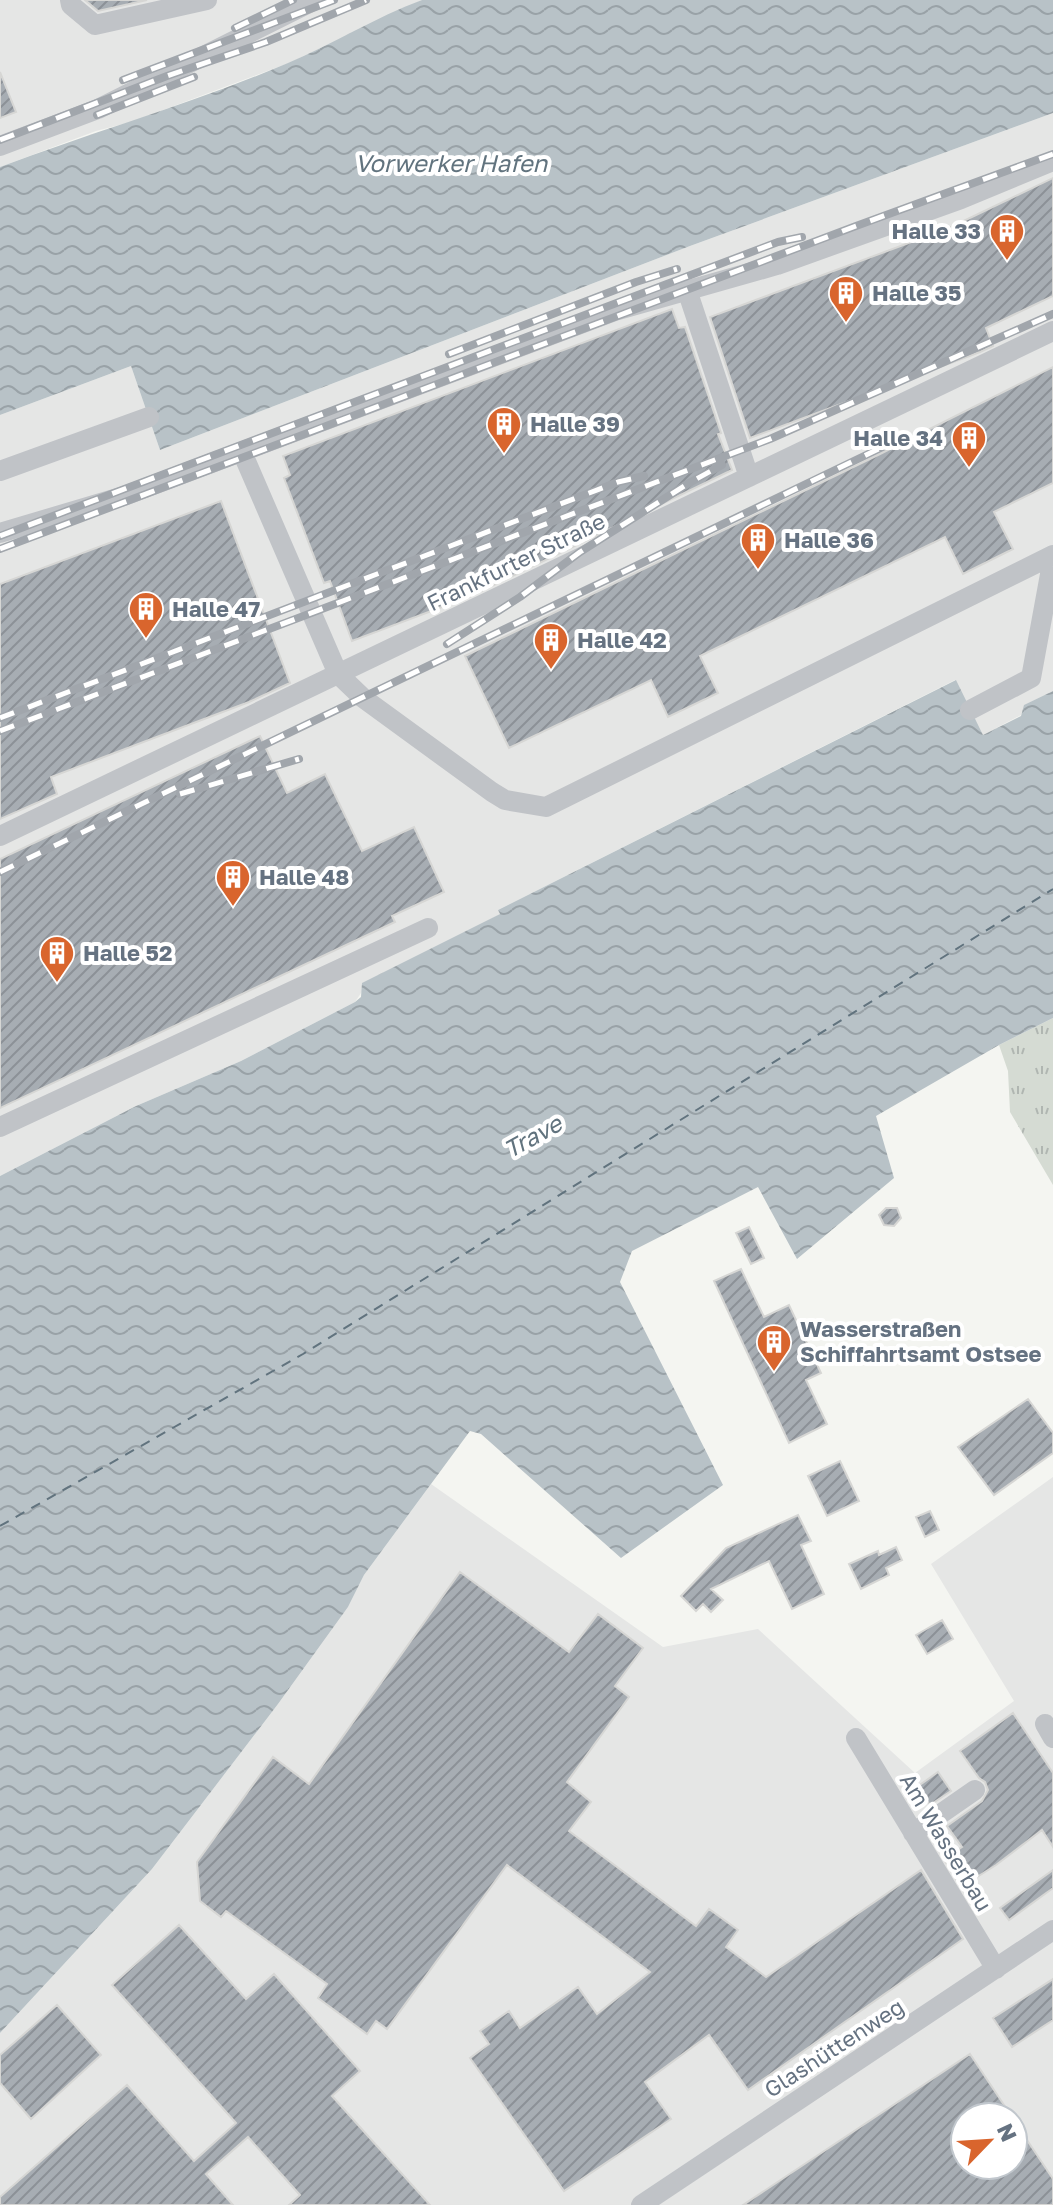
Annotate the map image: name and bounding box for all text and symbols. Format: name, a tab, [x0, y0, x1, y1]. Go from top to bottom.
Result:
water label: Vorwerker Hafen	[355, 148, 549, 177]
building icon: Halle 33	[988, 212, 1026, 262]
place label: Halle 33	[892, 217, 981, 244]
building icon: Halle 35	[827, 274, 865, 324]
place label: Halle 35	[872, 279, 961, 306]
building icon: Halle 39	[485, 405, 523, 455]
place label: Halle 39	[530, 410, 620, 437]
building icon: Halle 34	[950, 419, 988, 469]
place label: Halle 34	[853, 424, 943, 451]
street label: Frankfurter Straße	[422, 507, 609, 616]
building icon: Halle 36	[739, 521, 777, 571]
place label: Halle 36	[784, 526, 874, 553]
building icon: Halle 47	[127, 590, 165, 640]
place label: Halle 47	[172, 595, 260, 622]
building icon: Halle 42	[532, 621, 570, 671]
place label: Halle 42	[577, 626, 667, 653]
building icon: Halle 48	[214, 858, 252, 908]
place label: Halle 48	[259, 863, 349, 890]
building icon: Halle 52	[38, 934, 76, 984]
place label: Halle 52	[83, 939, 172, 966]
water label: Trave	[498, 1107, 568, 1163]
place label: Wasserstraßen Schiffahrtsamt Ostsee	[800, 1315, 1042, 1367]
building icon: Wasserstraßen Schiffahrtsamt Ostsee	[755, 1323, 793, 1373]
street label: Am Wasserbau	[895, 1768, 998, 1916]
street label: Glashüttenweg	[759, 1992, 909, 2103]
north arrow	[949, 2101, 1029, 2181]
text: N	[992, 2119, 1023, 2146]

